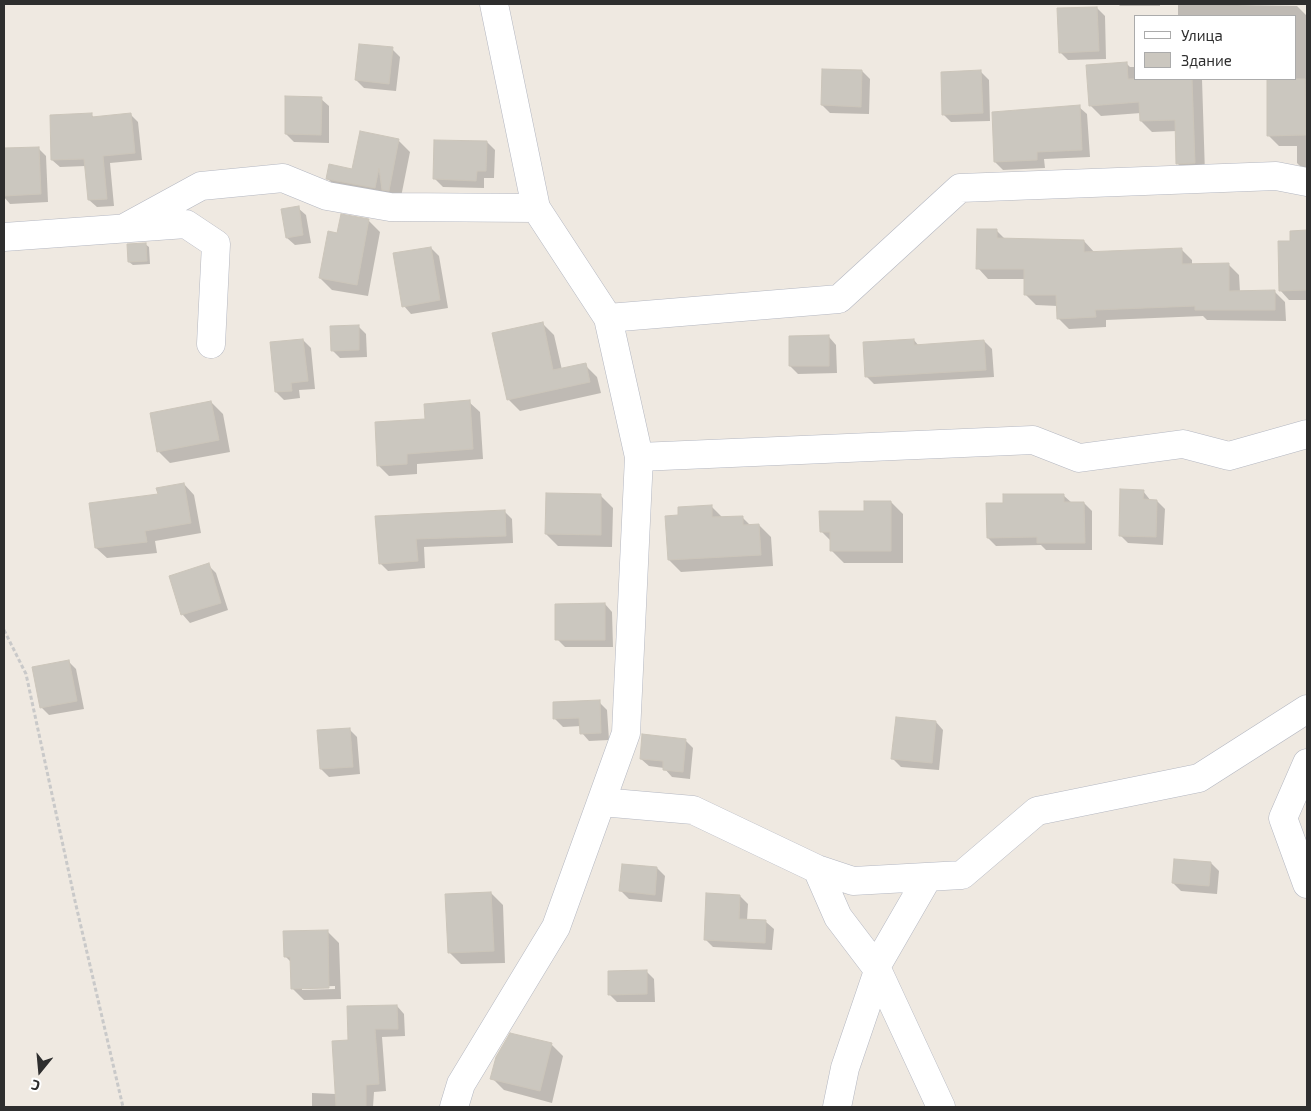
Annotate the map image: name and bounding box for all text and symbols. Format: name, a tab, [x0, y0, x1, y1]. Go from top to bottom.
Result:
legend	[1134, 15, 1296, 80]
text: Улица	[1181, 26, 1223, 44]
text: Здание	[1181, 51, 1232, 69]
north arrow	[15, 1046, 65, 1096]
text: С	[29, 1076, 42, 1095]

